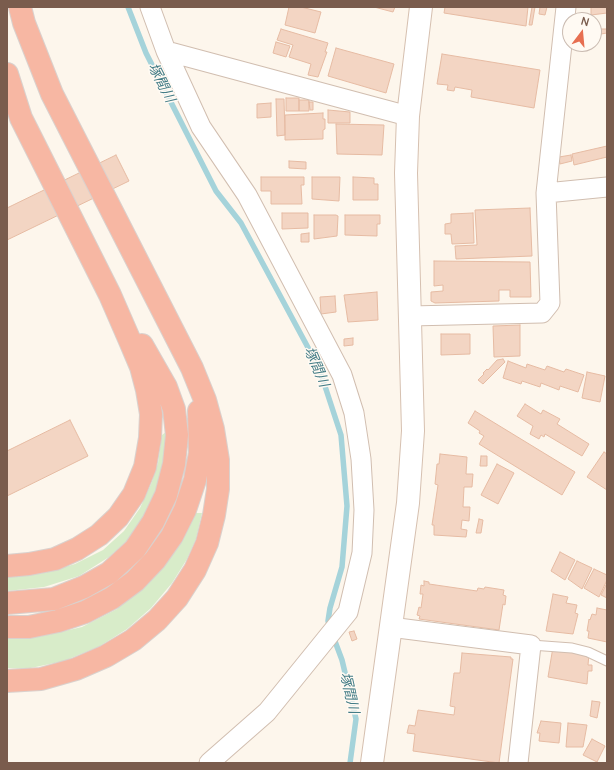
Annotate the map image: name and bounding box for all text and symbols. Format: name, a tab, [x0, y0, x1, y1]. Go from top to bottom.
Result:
north arrow	[562, 12, 602, 52]
text: N	[579, 13, 591, 29]
water label: 塚間川	[144, 60, 178, 106]
water label: 塚間川	[300, 344, 332, 390]
water label: 塚間川	[336, 671, 362, 715]

